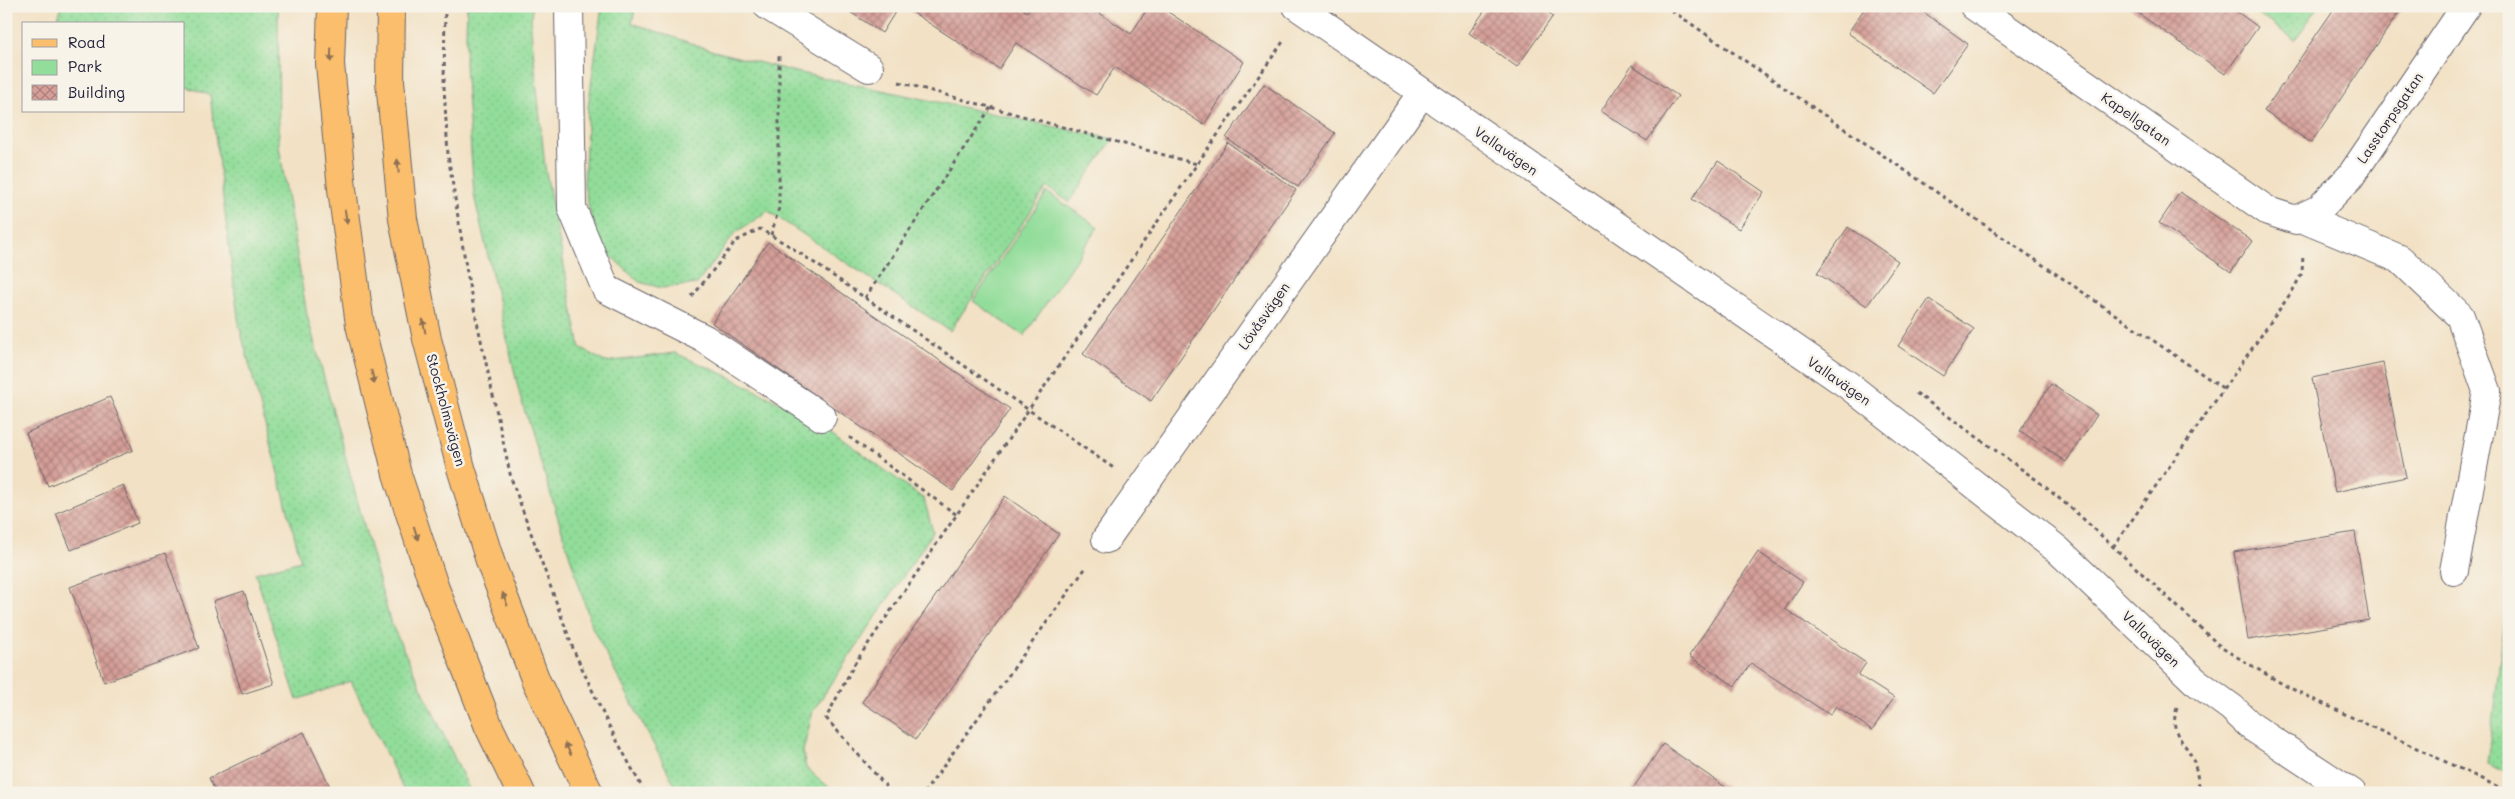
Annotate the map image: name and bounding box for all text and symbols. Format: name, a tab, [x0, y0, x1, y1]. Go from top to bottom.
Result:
legend	[22, 22, 185, 112]
text: Road	[68, 32, 105, 52]
one-way arrow	[326, 47, 334, 63]
text: Park	[68, 56, 102, 76]
street label: Lasstorpsgatan	[2352, 68, 2427, 167]
text: Building	[68, 82, 125, 102]
street label: Kapellgatan	[2098, 88, 2175, 150]
street label: Vallavägen	[1471, 122, 1542, 179]
one-way arrow	[394, 158, 402, 174]
one-way arrow	[342, 209, 350, 225]
street label: Lövåsvägen	[1233, 278, 1294, 353]
one-way arrow	[420, 318, 428, 334]
street label: Stockholmsvägen	[422, 351, 471, 468]
street label: Vallavägen	[1804, 352, 1875, 409]
one-way arrow	[369, 369, 377, 384]
one-way arrow	[413, 526, 420, 541]
one-way arrow	[500, 592, 508, 606]
street label: Vallavägen	[2118, 606, 2184, 671]
one-way arrow	[564, 742, 572, 756]

